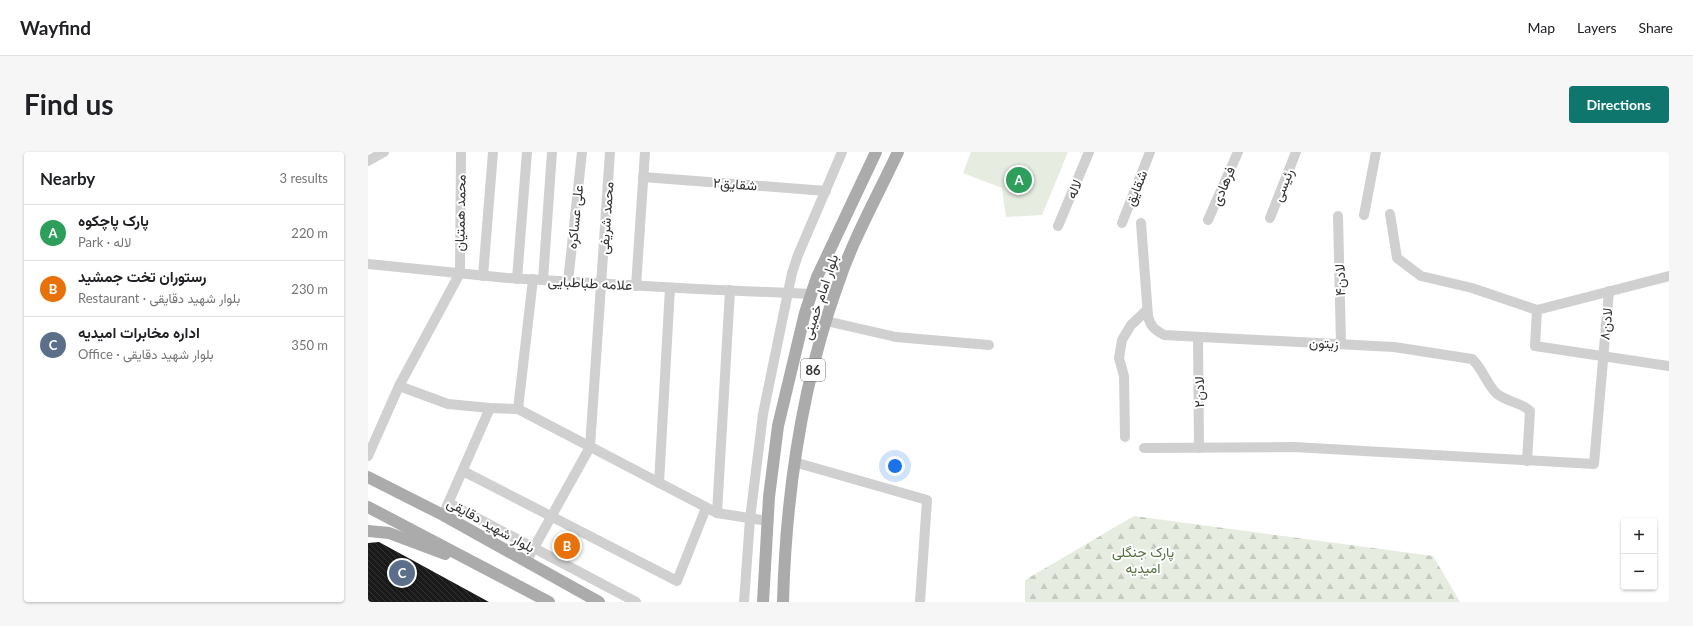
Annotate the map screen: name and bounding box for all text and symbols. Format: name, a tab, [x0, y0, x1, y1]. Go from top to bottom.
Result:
text: Wayfind	[20, 16, 91, 39]
text: Map	[1527, 19, 1555, 36]
text: Layers	[1577, 19, 1617, 36]
text: Share	[1639, 19, 1673, 36]
button: Directions	[1569, 86, 1669, 123]
text: Find us	[24, 87, 114, 121]
street label: فرهادی	[1207, 164, 1239, 208]
pin: A	[1006, 165, 1032, 195]
street label: رئیسی	[1268, 166, 1298, 204]
text: Nearby	[40, 168, 95, 189]
street label: شقایق	[1121, 168, 1151, 208]
text: 3 results	[280, 170, 328, 186]
street label: شقایق۲	[712, 173, 758, 195]
street label: محمد همتیان	[450, 174, 470, 252]
street label: لاله	[1062, 177, 1085, 201]
street label: محمد شریفی	[594, 181, 618, 255]
street label: علی عساکره	[563, 184, 587, 250]
text: پارک پاچکوه	[78, 211, 149, 229]
text: A	[48, 225, 58, 241]
text: 220 m	[291, 225, 328, 241]
text: Park · لاله	[78, 234, 131, 250]
street label: بلوار امام خمینی	[798, 252, 842, 342]
street label: لادن۴	[1331, 264, 1349, 296]
text: رستوران تخت جمشید	[78, 267, 207, 285]
street label: علامه طباطبایی	[547, 272, 633, 294]
text: B	[49, 281, 57, 297]
text: 230 m	[291, 281, 328, 297]
text: Restaurant · بلوار شهید دقایقی	[78, 290, 240, 306]
street label: لادن۸	[1595, 307, 1617, 341]
text: اداره مخابرات امیدیه	[78, 323, 200, 341]
street label: زیتون	[1309, 333, 1340, 353]
text: C	[49, 337, 57, 353]
text: 350 m	[291, 337, 328, 353]
text: Office · بلوار شهید دقایقی	[78, 346, 214, 362]
road number: 86	[801, 359, 825, 381]
street label: لادن۲	[1190, 376, 1208, 408]
your location	[885, 456, 905, 476]
street label: بلوار شهید دقایقی	[444, 493, 538, 557]
map controls	[1621, 518, 1657, 590]
button: +	[1621, 518, 1657, 554]
pin: B	[554, 531, 580, 561]
park label: پارک جنگلی امیدیه	[1112, 543, 1174, 576]
button: −	[1621, 554, 1657, 590]
pin: C	[389, 558, 415, 588]

